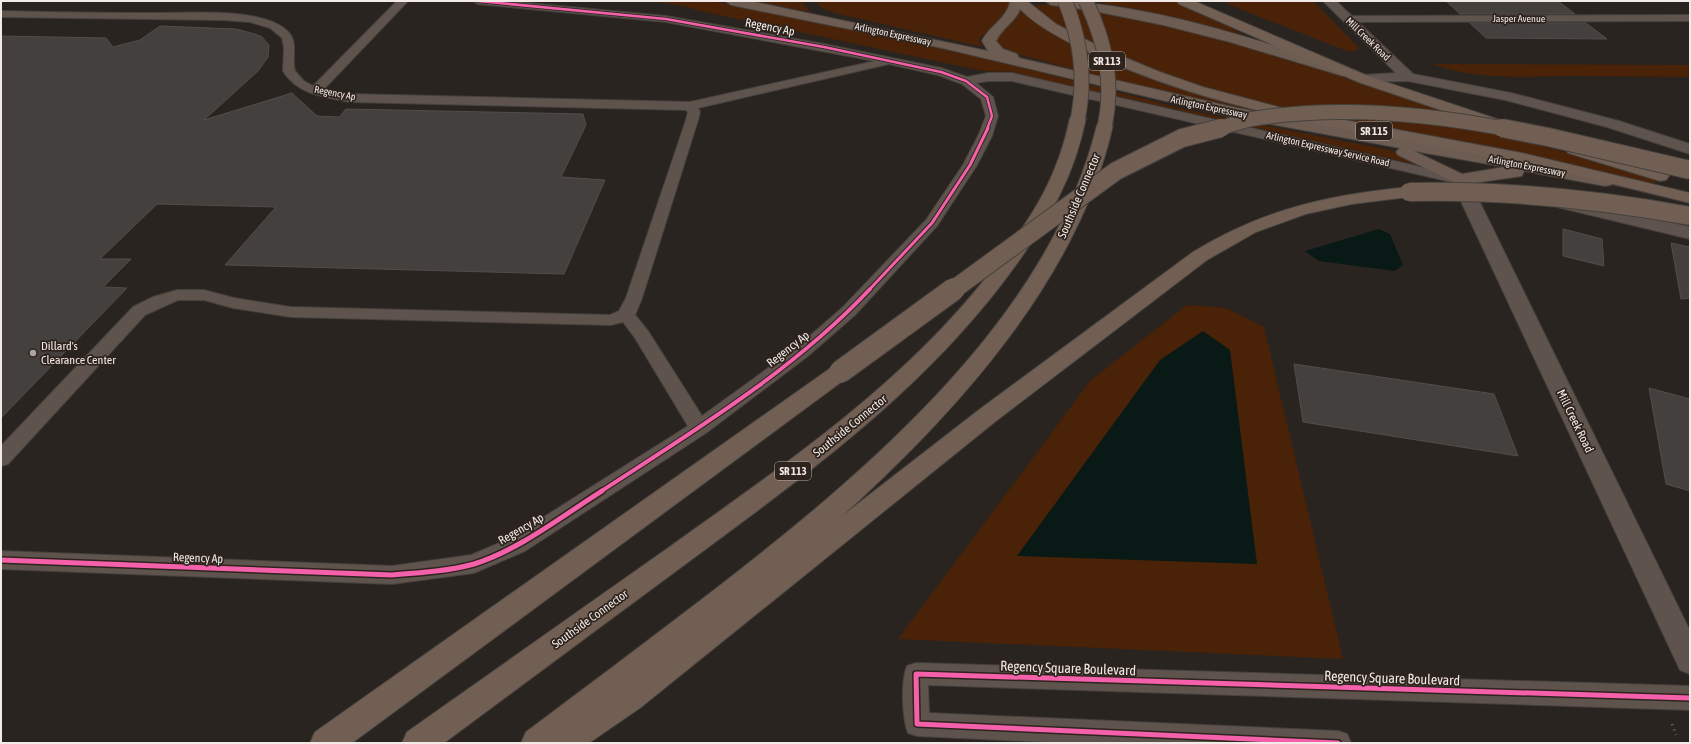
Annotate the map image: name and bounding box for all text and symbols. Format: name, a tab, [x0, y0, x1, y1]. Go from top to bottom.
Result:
street label: Jasper Avenue	[1493, 13, 1546, 24]
street label: Regency Ap	[744, 15, 796, 39]
street label: Mill Creek Road	[1344, 15, 1393, 63]
street label: Arlington Expressway	[854, 21, 932, 47]
road number: SR 113	[1089, 52, 1125, 70]
street label: Regency Ap	[313, 84, 357, 102]
street label: Arlington Expressway	[1170, 94, 1248, 120]
road number: SR 115	[1356, 122, 1392, 140]
street label: Arlington Expressway Service Road	[1265, 129, 1391, 169]
street label: Southside Connector	[1055, 151, 1103, 240]
street label: Arlington Expressway	[1488, 153, 1566, 179]
street label: Regency Ap	[764, 328, 812, 370]
place label: Dillard's Clearance Center	[41, 339, 116, 367]
marker: Dillard's Clearance Center	[28, 348, 38, 358]
street label: Mill Creek Road	[1554, 387, 1596, 455]
street label: Southside Connector	[810, 392, 890, 460]
road number: SR 113	[775, 462, 811, 480]
street label: Regency Ap	[496, 510, 547, 548]
street label: Regency Ap	[173, 550, 224, 566]
street label: Southside Connector	[549, 586, 631, 651]
street label: Regency Square Boulevard	[1000, 658, 1136, 678]
street label: Regency Square Boulevard	[1324, 668, 1460, 688]

